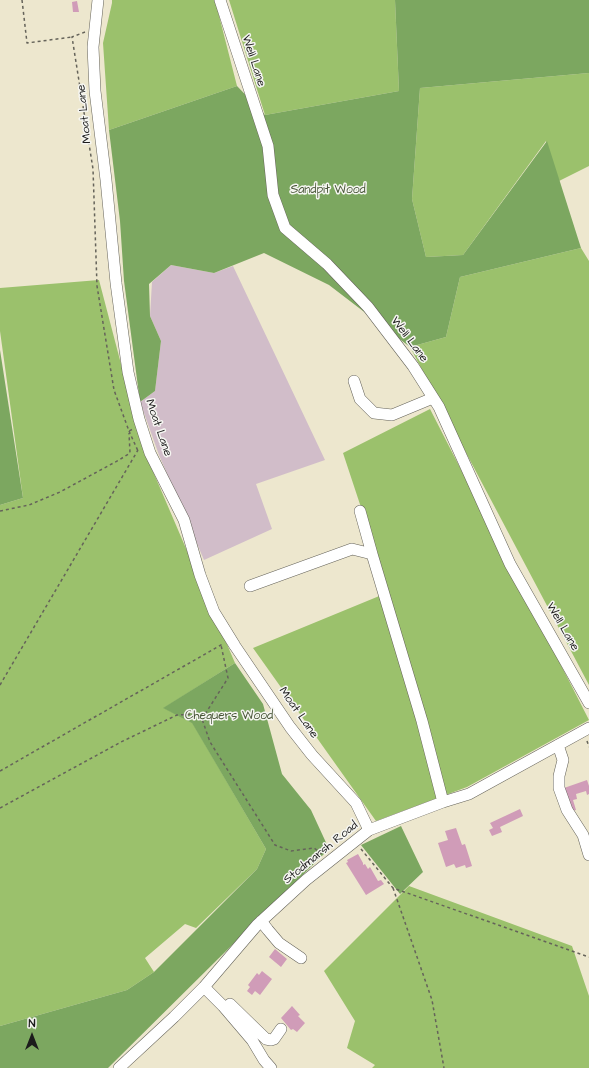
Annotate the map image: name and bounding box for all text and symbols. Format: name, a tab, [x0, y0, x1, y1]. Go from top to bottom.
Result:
street label: Well Lane	[238, 33, 268, 89]
street label: Moat Lane	[75, 84, 95, 144]
park label: Sandpit Wood	[290, 183, 366, 197]
street label: Well Lane	[387, 314, 431, 366]
street label: Moat Lane	[142, 398, 174, 458]
street label: Well Lane	[542, 600, 582, 654]
street label: Moat Lane	[275, 685, 321, 741]
park label: Chequers Wood	[185, 709, 273, 723]
street label: Stodmarsh Road	[281, 818, 361, 888]
north arrow	[12, 1016, 52, 1056]
text: N	[29, 1016, 35, 1031]

